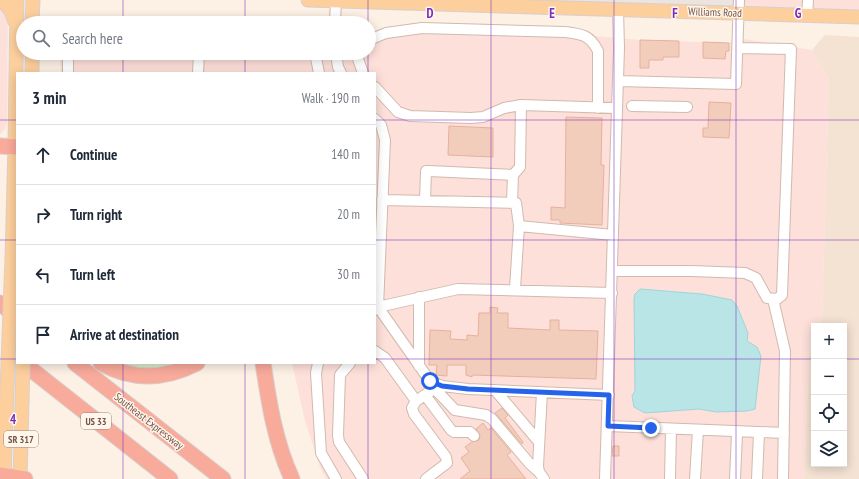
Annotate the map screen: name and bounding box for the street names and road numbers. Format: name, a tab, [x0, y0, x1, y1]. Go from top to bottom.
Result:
street label: Williams Road	[688, 4, 742, 20]
street label: Southeast Expressway	[112, 390, 187, 453]
road number: US 33	[81, 413, 111, 429]
road number: SR 317	[4, 431, 38, 447]

